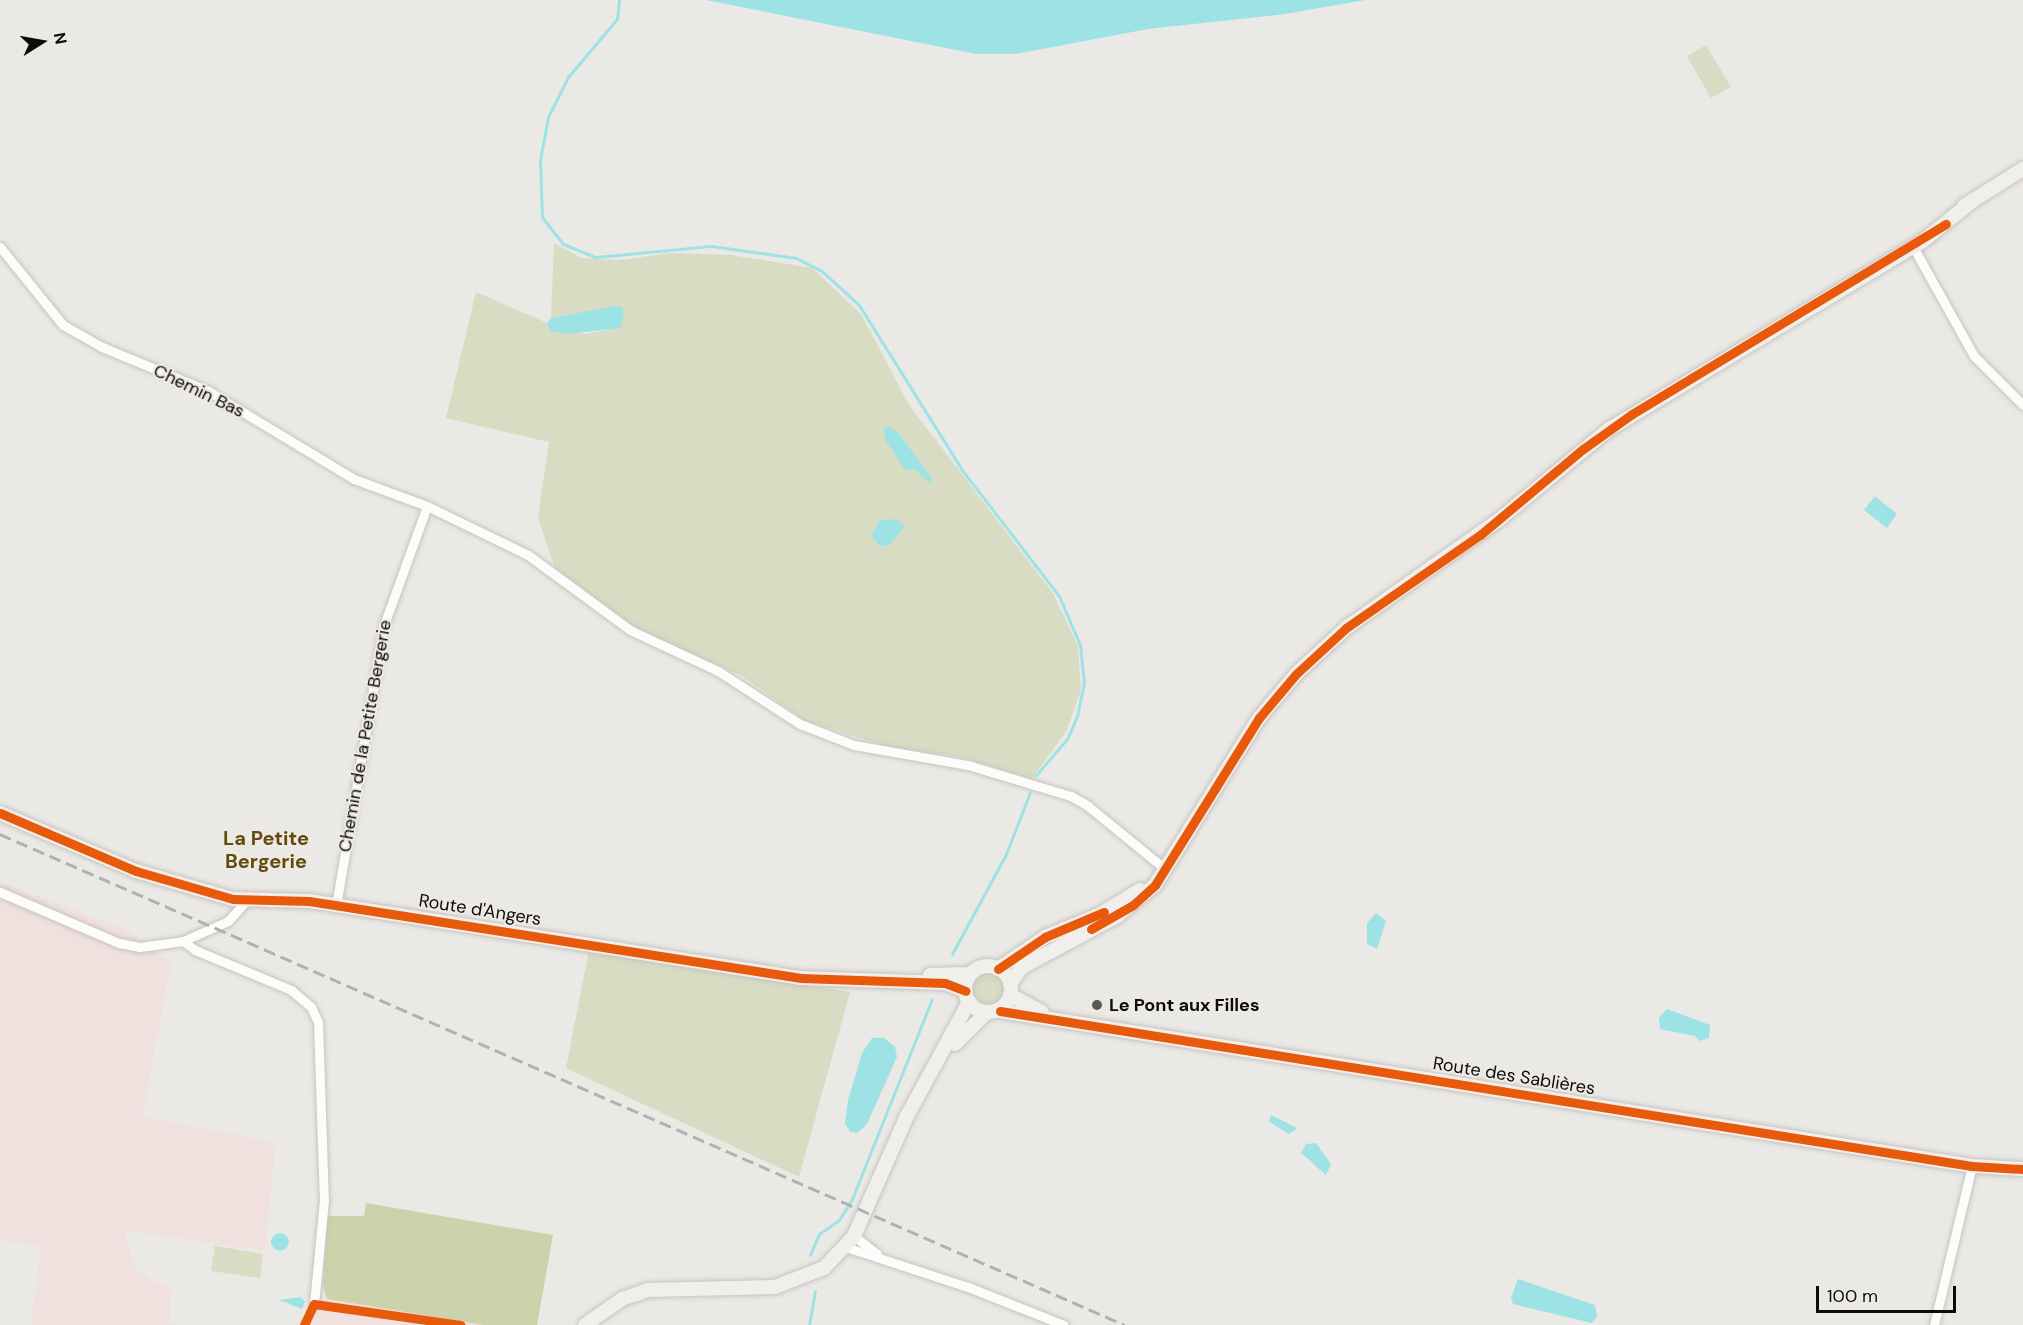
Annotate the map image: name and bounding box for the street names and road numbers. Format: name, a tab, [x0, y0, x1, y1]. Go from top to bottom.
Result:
street label: Chemin Bas	[150, 360, 248, 422]
street label: Chemin de la Petite Bergerie	[334, 618, 396, 854]
street label: Route d'Angers	[417, 890, 543, 930]
street label: Route des Sablières	[1431, 1053, 1597, 1099]

